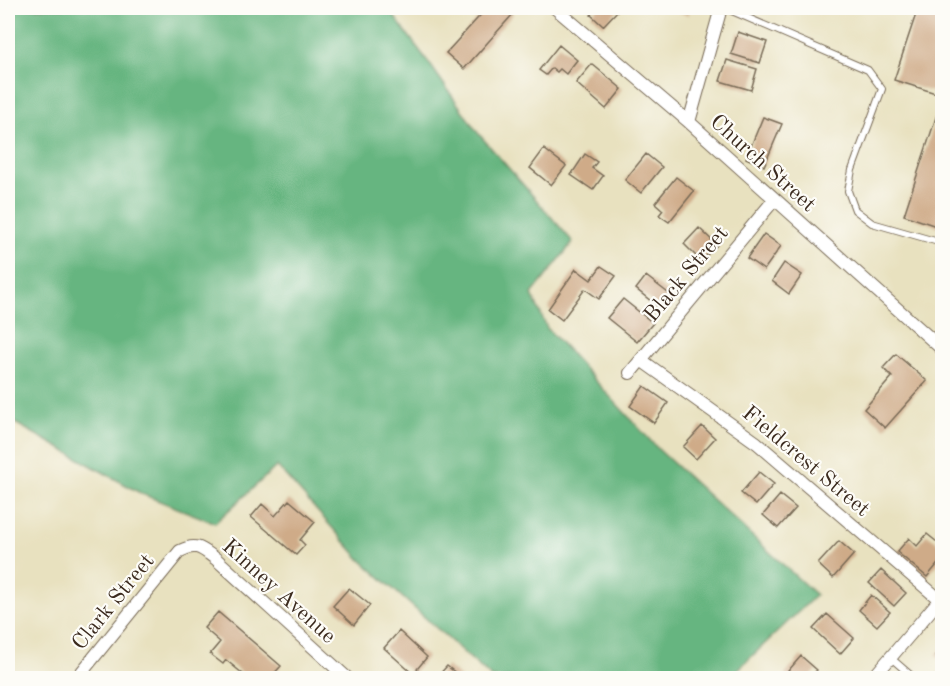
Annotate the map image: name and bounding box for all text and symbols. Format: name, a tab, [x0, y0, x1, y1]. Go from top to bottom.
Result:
street label: Church Street	[706, 111, 820, 216]
street label: Black Street	[640, 222, 733, 326]
street label: Fieldcrest Street	[738, 402, 874, 521]
street label: Kinney Avenue	[218, 535, 340, 648]
street label: Clark Street	[68, 550, 159, 654]

